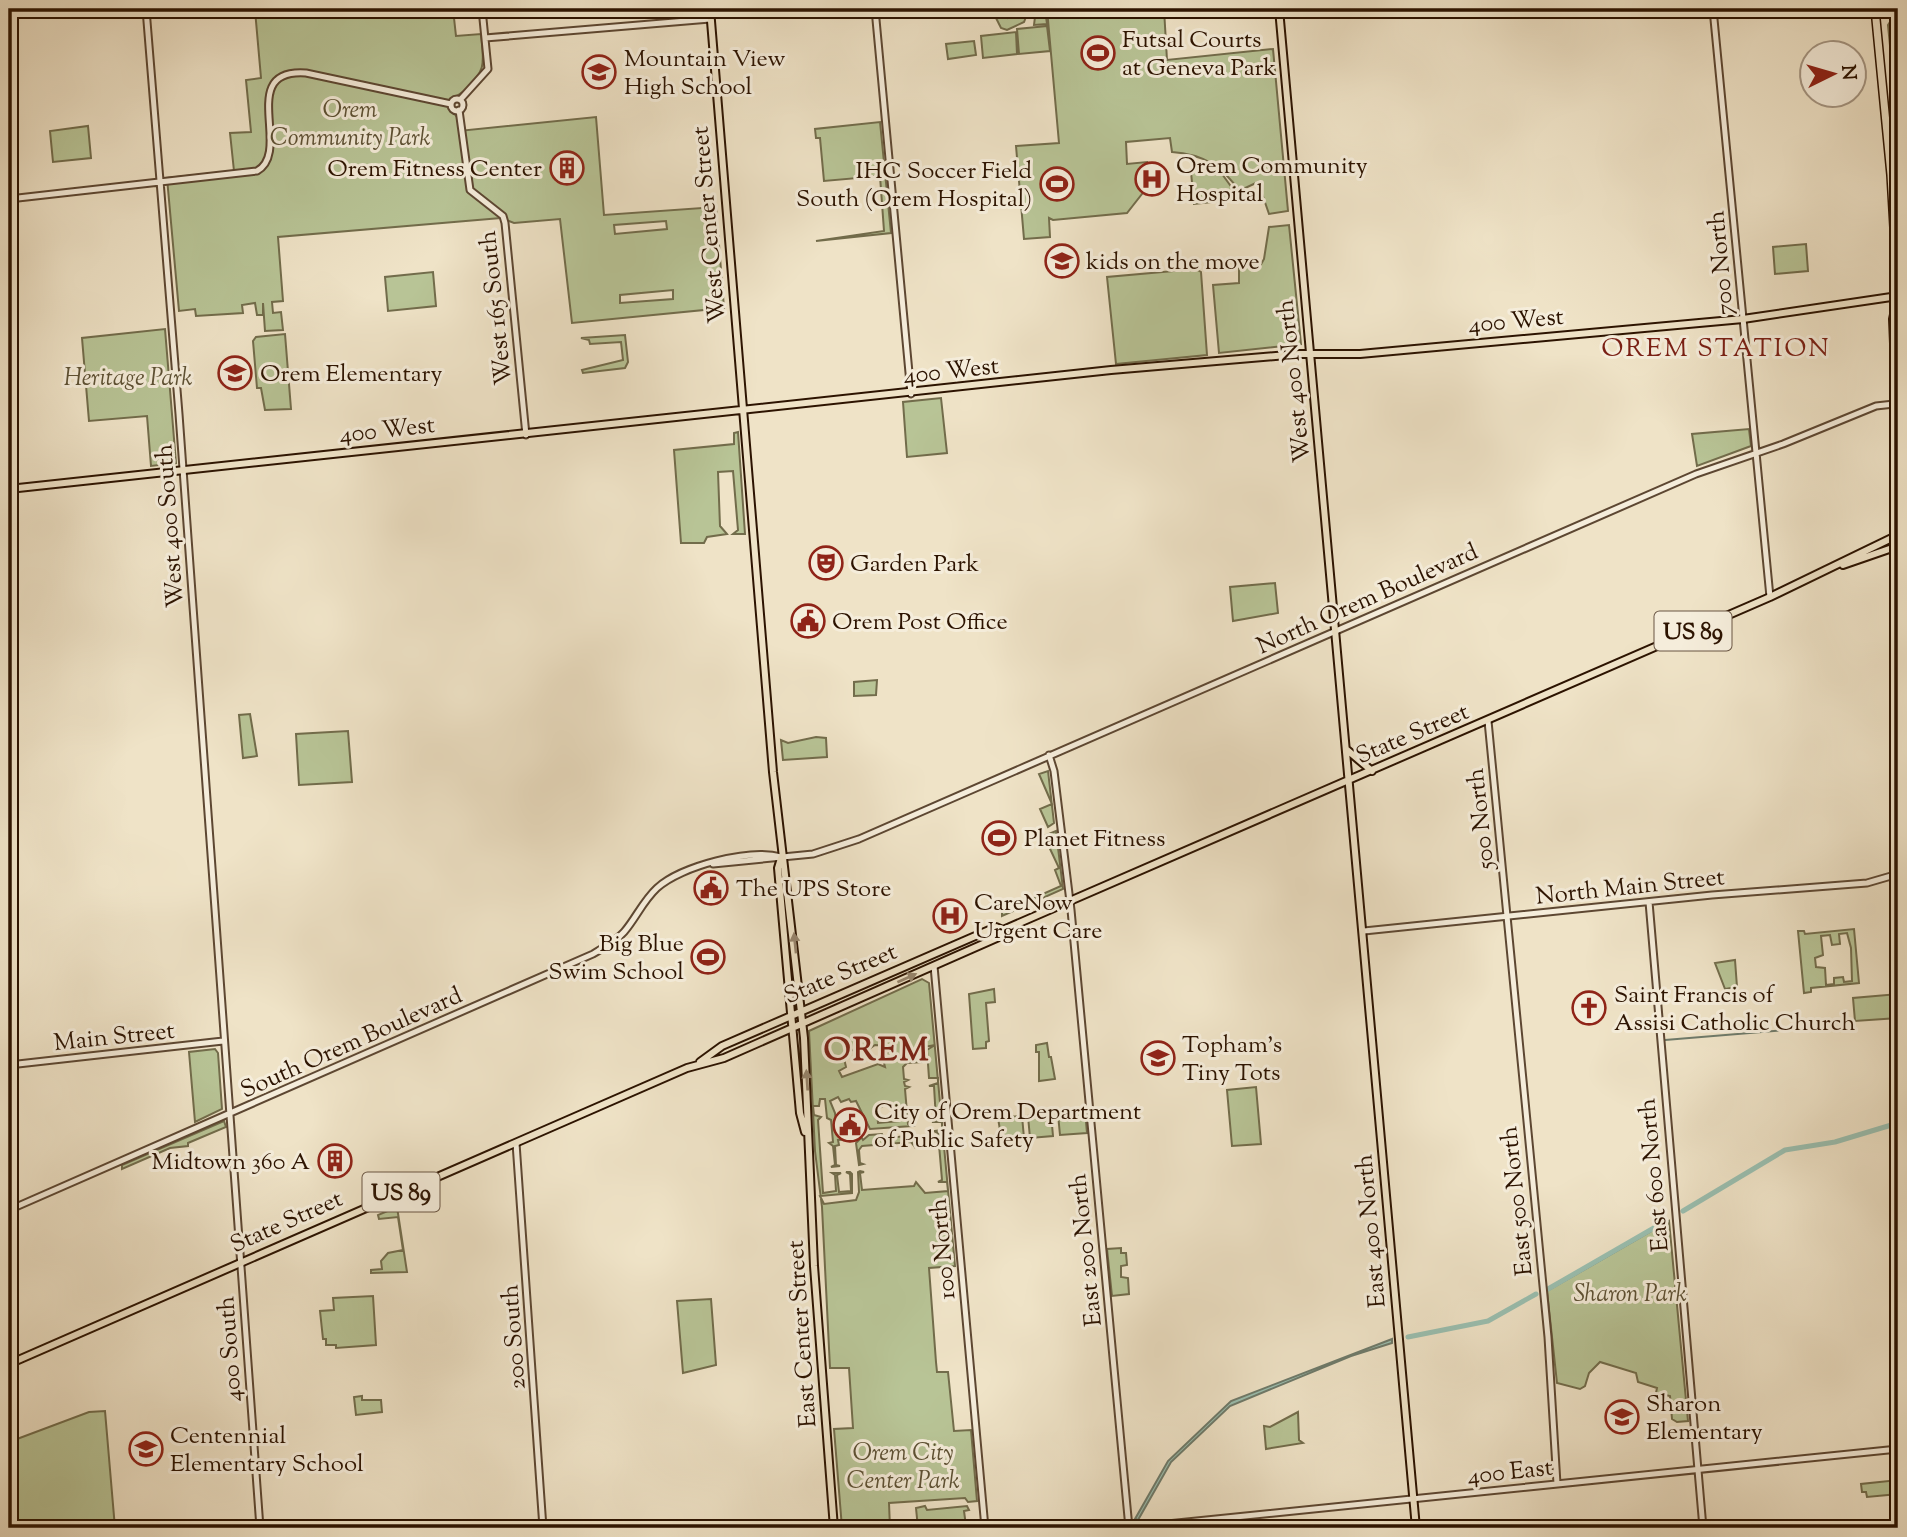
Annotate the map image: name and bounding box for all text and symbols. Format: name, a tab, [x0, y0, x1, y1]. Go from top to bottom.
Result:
place label: Futsal Courts at Geneva Park	[1122, 24, 1276, 86]
sports icon: Futsal Courts at Geneva Park	[1079, 34, 1117, 72]
north arrow	[1798, 38, 1868, 108]
place label: Mountain View High School	[624, 43, 785, 105]
school or university icon: Mountain View High School	[580, 53, 618, 91]
text: N	[1833, 64, 1862, 81]
park label: Orem Community Park	[270, 94, 430, 156]
street label: West Center Street	[684, 125, 736, 325]
building icon: Orem Fitness Center	[548, 149, 586, 187]
place label: Orem Community Hospital	[1176, 150, 1368, 212]
place label: Orem Fitness Center	[327, 153, 542, 187]
place label: IHC Soccer Field South (Orem Hospital)	[796, 155, 1032, 217]
hospital icon: Orem Community Hospital	[1133, 160, 1171, 198]
sports icon: IHC Soccer Field South (Orem Hospital)	[1038, 165, 1076, 203]
street label: 700 North	[1700, 209, 1744, 317]
street label: West 165 South	[472, 229, 522, 387]
school or university icon: kids on the move	[1043, 242, 1081, 280]
place label: kids on the move	[1086, 246, 1260, 280]
street label: West 400 North	[1270, 298, 1320, 464]
street label: 400 West	[1467, 301, 1565, 343]
district label: OREM STATION	[1601, 331, 1831, 368]
street label: 400 West	[902, 350, 1000, 394]
school or university icon: Orem Elementary	[216, 354, 254, 392]
place label: Orem Elementary	[260, 358, 442, 392]
park label: Heritage Park	[64, 362, 192, 396]
street label: 400 West	[338, 409, 436, 453]
street label: West 400 South	[148, 443, 194, 609]
street label: North Orem Boulevard	[1252, 535, 1484, 664]
theatre icon: Garden Park	[807, 544, 845, 582]
place label: Garden Park	[850, 548, 979, 582]
public building icon: Orem Post Office	[789, 602, 827, 640]
place label: Orem Post Office	[832, 606, 1008, 640]
road number: US 89	[1654, 611, 1732, 650]
street label: State Street	[1351, 696, 1475, 774]
street label: 500 North	[1460, 766, 1504, 873]
sports icon: Planet Fitness	[980, 819, 1018, 857]
place label: Planet Fitness	[1024, 823, 1165, 857]
street label: North Main Street	[1534, 861, 1726, 915]
public building icon: The UPS Store	[692, 869, 730, 907]
place label: The UPS Store	[736, 873, 891, 907]
place label: CareNow Urgent Care	[974, 887, 1103, 949]
hospital icon: CareNow Urgent Care	[931, 897, 969, 935]
place label: Big Blue Swim School	[548, 928, 684, 990]
one-way arrow	[789, 931, 800, 953]
street label: State Street	[779, 936, 903, 1014]
sports icon: Big Blue Swim School	[689, 938, 727, 976]
one-way arrow	[897, 972, 917, 984]
street label: South Orem Boulevard	[236, 979, 469, 1108]
place label: Saint Francis of Assisi Catholic Church	[1614, 979, 1856, 1041]
church icon: Saint Francis of Assisi Catholic Church	[1570, 989, 1608, 1027]
street label: Main Street	[52, 1015, 176, 1061]
district label: OREM	[823, 1029, 931, 1075]
place label: Topham's Tiny Tots	[1182, 1029, 1282, 1091]
school or university icon: Topham's Tiny Tots	[1139, 1039, 1177, 1077]
one-way arrow	[801, 1069, 812, 1091]
place label: City of Orem Department of Public Safety	[874, 1096, 1141, 1158]
street label: East 600 North	[1631, 1097, 1679, 1253]
public building icon: City of Orem Department of Public Safety	[831, 1106, 869, 1144]
street label: East 500 North	[1493, 1124, 1543, 1277]
building icon: Midtown 360 A	[316, 1142, 354, 1180]
place label: Midtown 360 A	[151, 1146, 311, 1180]
street label: East 400 North	[1348, 1153, 1396, 1309]
road number: US 89	[362, 1172, 440, 1212]
street label: East 200 North	[1062, 1172, 1112, 1328]
street label: State Street	[225, 1183, 348, 1263]
street label: 100 North	[923, 1197, 965, 1301]
street label: East Center Street	[779, 1239, 826, 1429]
park label: Sharon Park	[1573, 1278, 1687, 1312]
street label: 200 South	[494, 1283, 536, 1391]
street label: 400 South	[210, 1295, 252, 1403]
place label: Sharon Elementary	[1646, 1388, 1763, 1450]
school or university icon: Sharon Elementary	[1603, 1398, 1641, 1436]
place label: Centennial Elementary School	[170, 1420, 364, 1482]
school or university icon: Centennial Elementary School	[127, 1430, 165, 1468]
park label: Orem City Center Park	[847, 1437, 960, 1499]
street label: 400 East	[1466, 1452, 1555, 1494]

